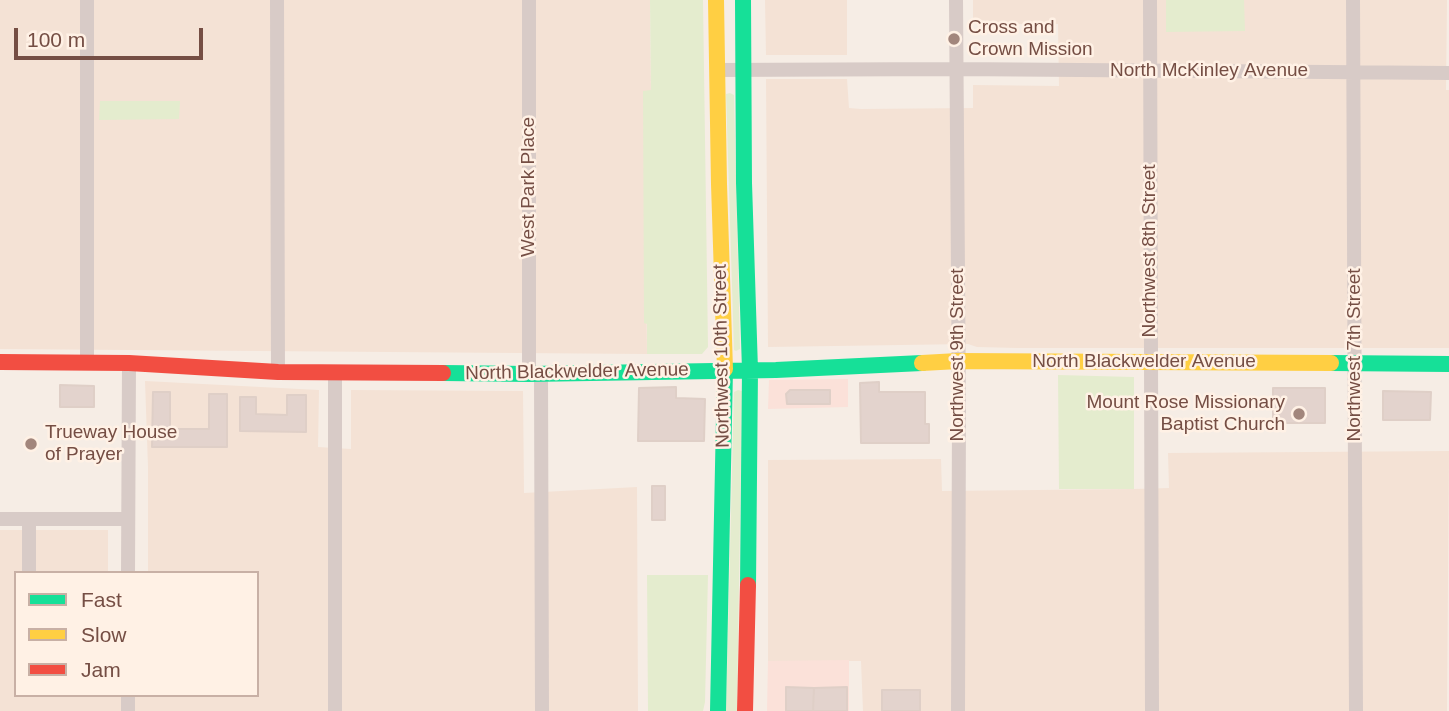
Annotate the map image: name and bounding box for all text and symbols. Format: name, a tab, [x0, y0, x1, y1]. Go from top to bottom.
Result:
scale bar	[18, 14, 206, 58]
place label: Cross and Crown Mission	[968, 17, 1093, 61]
text: 100 m	[27, 28, 85, 51]
marker: Cross and Crown Mission	[946, 31, 962, 47]
street label: North McKinley Avenue	[1110, 60, 1308, 82]
street label: West Park Place	[518, 117, 540, 257]
street label: Northwest 8th Street	[1139, 164, 1161, 338]
street label: Northwest 10th Street	[709, 264, 735, 448]
street label: Northwest 9th Street	[947, 268, 969, 442]
street label: Northwest 7th Street	[1344, 268, 1366, 442]
street label: North Blackwelder Avenue	[1032, 351, 1256, 373]
street label: North Blackwelder Avenue	[465, 359, 689, 385]
place label: Mount Rose Missionary Baptist Church	[1086, 392, 1285, 436]
marker: Mount Rose Missionary Baptist Church	[1291, 406, 1307, 422]
place label: Trueway House of Prayer	[45, 422, 177, 466]
marker: Trueway House of Prayer	[23, 436, 39, 452]
legend	[14, 571, 259, 697]
text: Fast	[81, 588, 122, 611]
text: Slow	[81, 623, 127, 646]
text: Jam	[81, 658, 121, 681]

